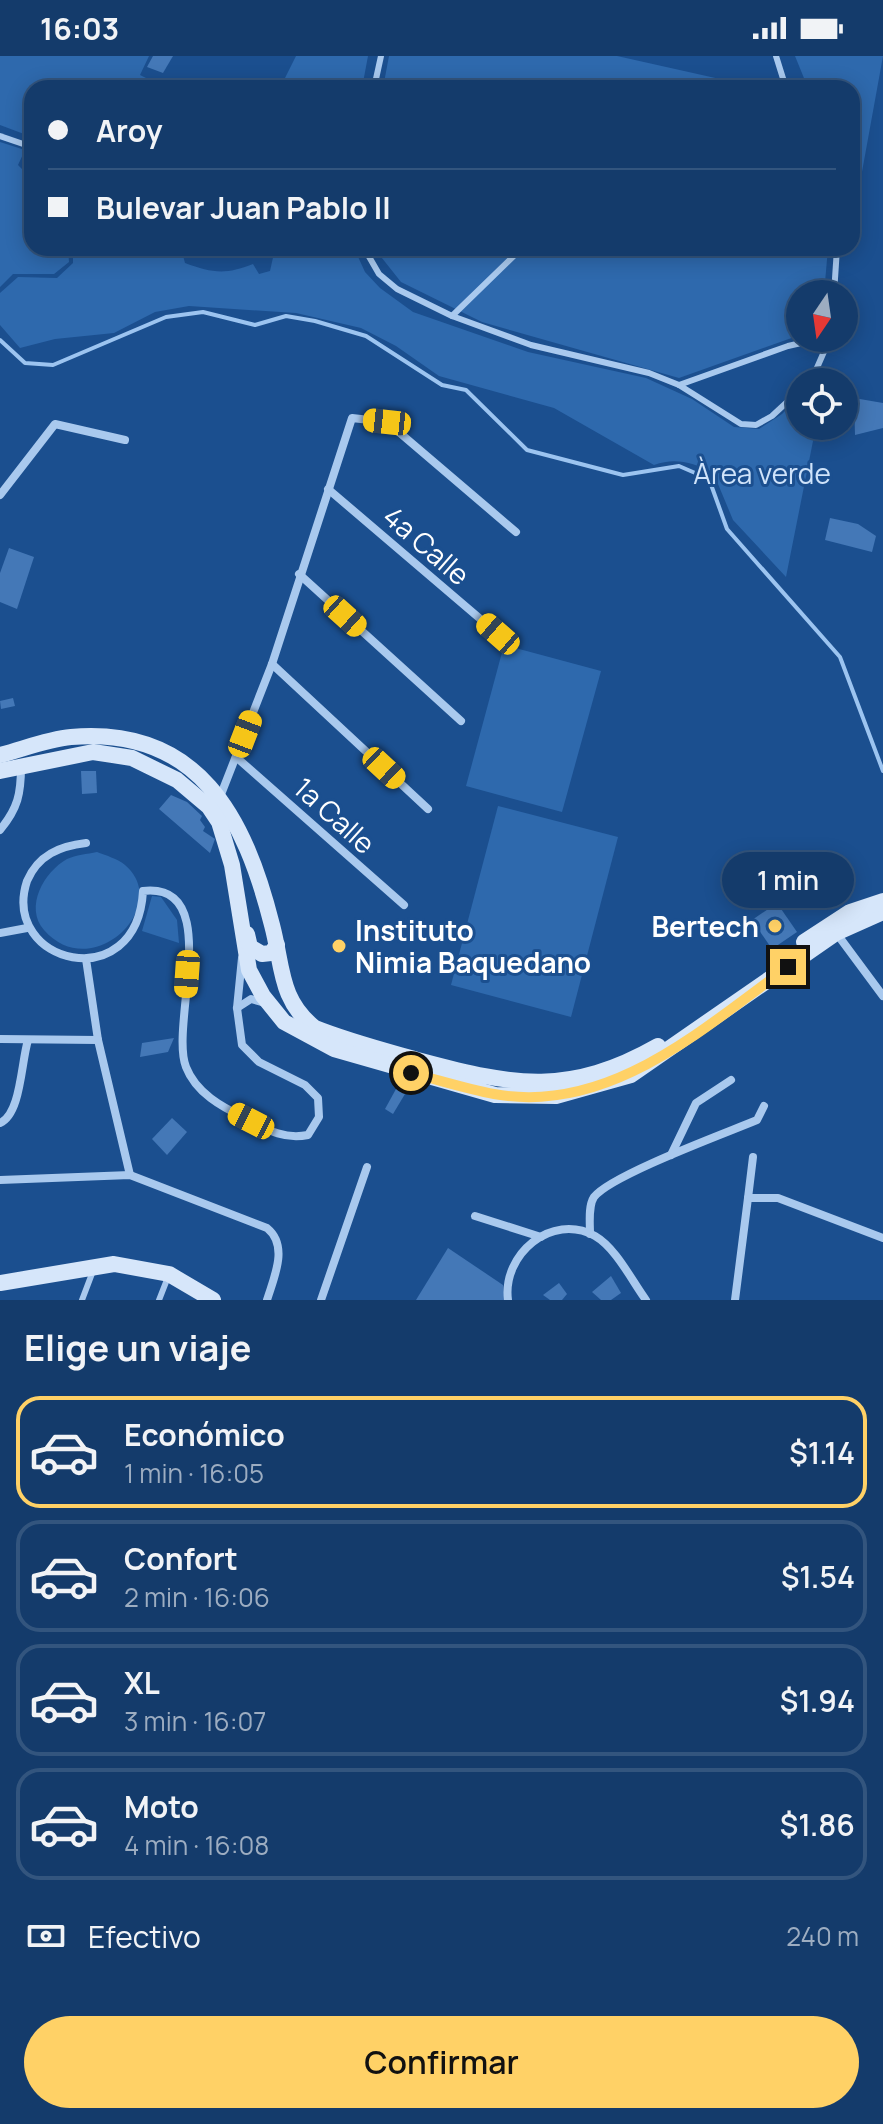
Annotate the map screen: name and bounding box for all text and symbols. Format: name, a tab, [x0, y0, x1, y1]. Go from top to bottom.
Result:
text: 16:03	[40, 8, 119, 49]
text: Aroy	[96, 110, 163, 151]
text: Bulevar Juan Pablo II	[96, 187, 391, 228]
north arrow	[786, 280, 858, 352]
map controls	[786, 280, 858, 440]
button: locate	[786, 368, 858, 440]
car	[362, 408, 412, 436]
park label: Àrea verde	[693, 454, 831, 492]
street label: 4a Calle	[376, 497, 478, 593]
car	[319, 591, 371, 641]
car	[472, 609, 524, 659]
car	[225, 707, 265, 761]
car	[358, 743, 410, 793]
street label: 1a Calle	[286, 768, 384, 862]
callout: 1 min	[722, 851, 854, 907]
text: 1 min	[757, 862, 819, 898]
place label: Bertech	[651, 907, 759, 945]
place label: Instituto Nimia Baquedano	[355, 911, 591, 981]
marker: Bertech	[766, 917, 784, 935]
marker: Instituto Nimia Baquedano	[330, 937, 348, 955]
car	[173, 949, 201, 999]
route end	[770, 949, 806, 985]
route start	[393, 1055, 429, 1091]
car	[224, 1099, 278, 1143]
text: Elige un viaje	[24, 1323, 251, 1372]
text: Económico	[124, 1414, 285, 1455]
icon: car	[28, 1416, 100, 1488]
text: $1.14	[789, 1432, 855, 1473]
text: 1 min · 16:05	[124, 1455, 264, 1491]
text: Confort	[124, 1538, 238, 1579]
icon: car	[28, 1540, 100, 1612]
text: $1.54	[781, 1556, 855, 1597]
text: 2 min · 16:06	[124, 1579, 270, 1615]
text: XL	[124, 1662, 160, 1703]
icon: car	[28, 1664, 100, 1736]
text: $1.94	[780, 1680, 855, 1721]
text: 3 min · 16:07	[124, 1703, 266, 1739]
text: Moto	[124, 1786, 199, 1827]
icon: car	[28, 1788, 100, 1860]
text: $1.86	[780, 1804, 855, 1845]
text: 4 min · 16:08	[124, 1827, 269, 1863]
icon: cash	[24, 1914, 68, 1958]
text: Efectivo	[88, 1916, 201, 1957]
text: 240 m	[786, 1918, 859, 1954]
button: Confirmar	[24, 2016, 859, 2108]

